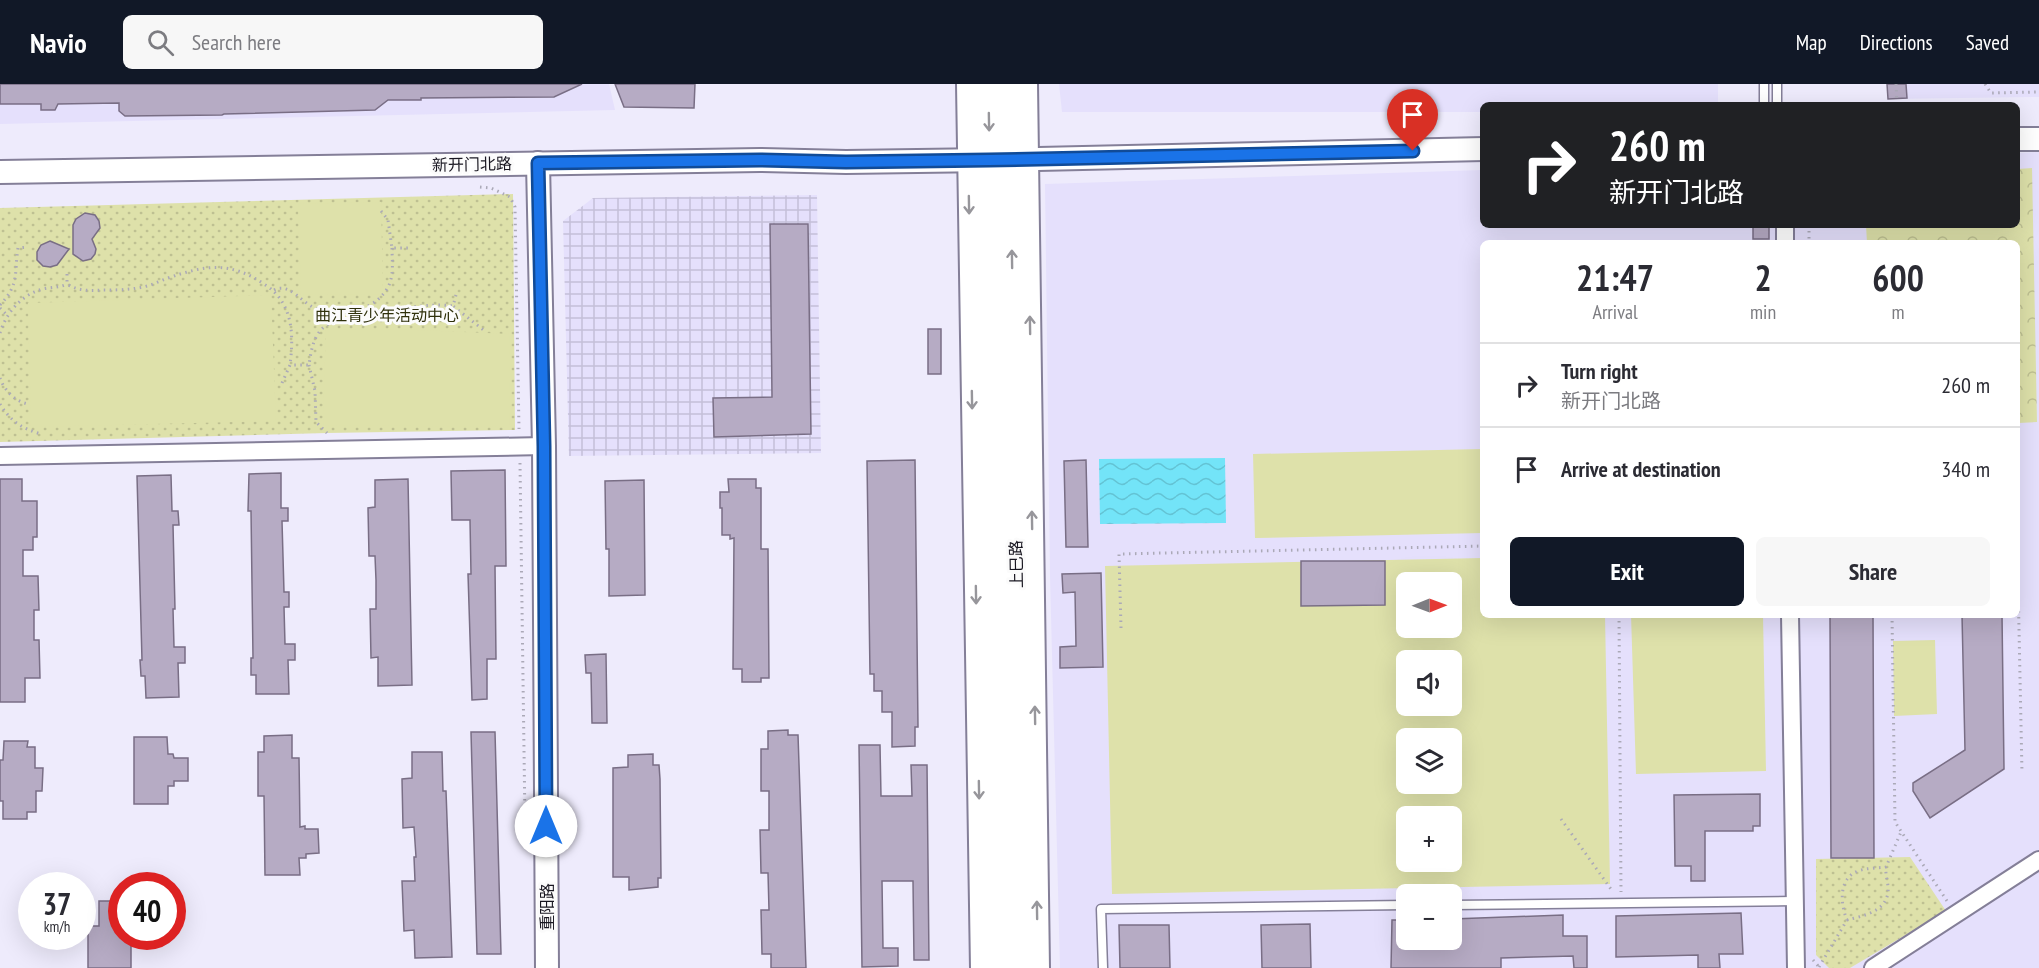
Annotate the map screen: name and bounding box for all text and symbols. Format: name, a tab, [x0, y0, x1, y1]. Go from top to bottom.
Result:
search box	[123, 15, 543, 69]
text: Navio	[30, 24, 87, 61]
icon: search	[144, 26, 177, 59]
text: Search here	[192, 28, 281, 56]
text: Map	[1796, 29, 1827, 56]
text: Directions	[1860, 29, 1933, 56]
text: Saved	[1966, 29, 2009, 56]
pin	[1387, 89, 1438, 151]
icon: arrive	[1396, 98, 1429, 131]
one-way arrow	[983, 112, 994, 132]
text: 260 m	[1609, 118, 1706, 173]
icon: right	[1510, 126, 1588, 204]
street label: 新开门北路	[432, 153, 512, 175]
text: 新开门北路	[1609, 175, 1744, 209]
one-way arrow	[963, 195, 975, 215]
one-way arrow	[1006, 249, 1017, 269]
text: 21:47	[1576, 254, 1654, 301]
text: 2	[1754, 254, 1772, 301]
text: 600	[1872, 254, 1924, 301]
text: Arrival	[1592, 299, 1638, 325]
text: min	[1750, 299, 1776, 325]
text: m	[1892, 299, 1905, 325]
park label: 曲江青少年活动中心	[315, 305, 459, 325]
one-way arrow	[1024, 315, 1035, 335]
text: Turn right	[1561, 357, 1638, 385]
icon: right	[1510, 369, 1543, 402]
text: 260 m	[1941, 371, 1990, 399]
text: 新开门北路	[1561, 388, 1661, 414]
one-way arrow	[966, 390, 978, 410]
icon: arrive	[1510, 453, 1543, 486]
text: Arrive at destination	[1561, 455, 1721, 483]
text: 340 m	[1941, 455, 1990, 483]
one-way arrow	[1026, 510, 1038, 530]
button: Exit	[1510, 537, 1744, 606]
button: Share	[1756, 537, 1990, 606]
street label: 上巳路	[1006, 540, 1026, 588]
north arrow	[1396, 572, 1462, 638]
map controls	[1396, 572, 1462, 950]
one-way arrow	[970, 585, 981, 605]
button: sound	[1396, 650, 1462, 716]
one-way arrow	[1029, 705, 1041, 725]
button: layers	[1396, 728, 1462, 794]
one-way arrow	[973, 780, 985, 800]
position arrow	[514, 794, 578, 858]
button: +	[1396, 806, 1462, 872]
speed limit sign: 40	[108, 872, 186, 950]
street label: 重阳路	[537, 883, 557, 931]
text: 37	[43, 884, 71, 923]
button: −	[1396, 884, 1462, 950]
one-way arrow	[1032, 900, 1043, 920]
text: km/h	[44, 917, 70, 936]

